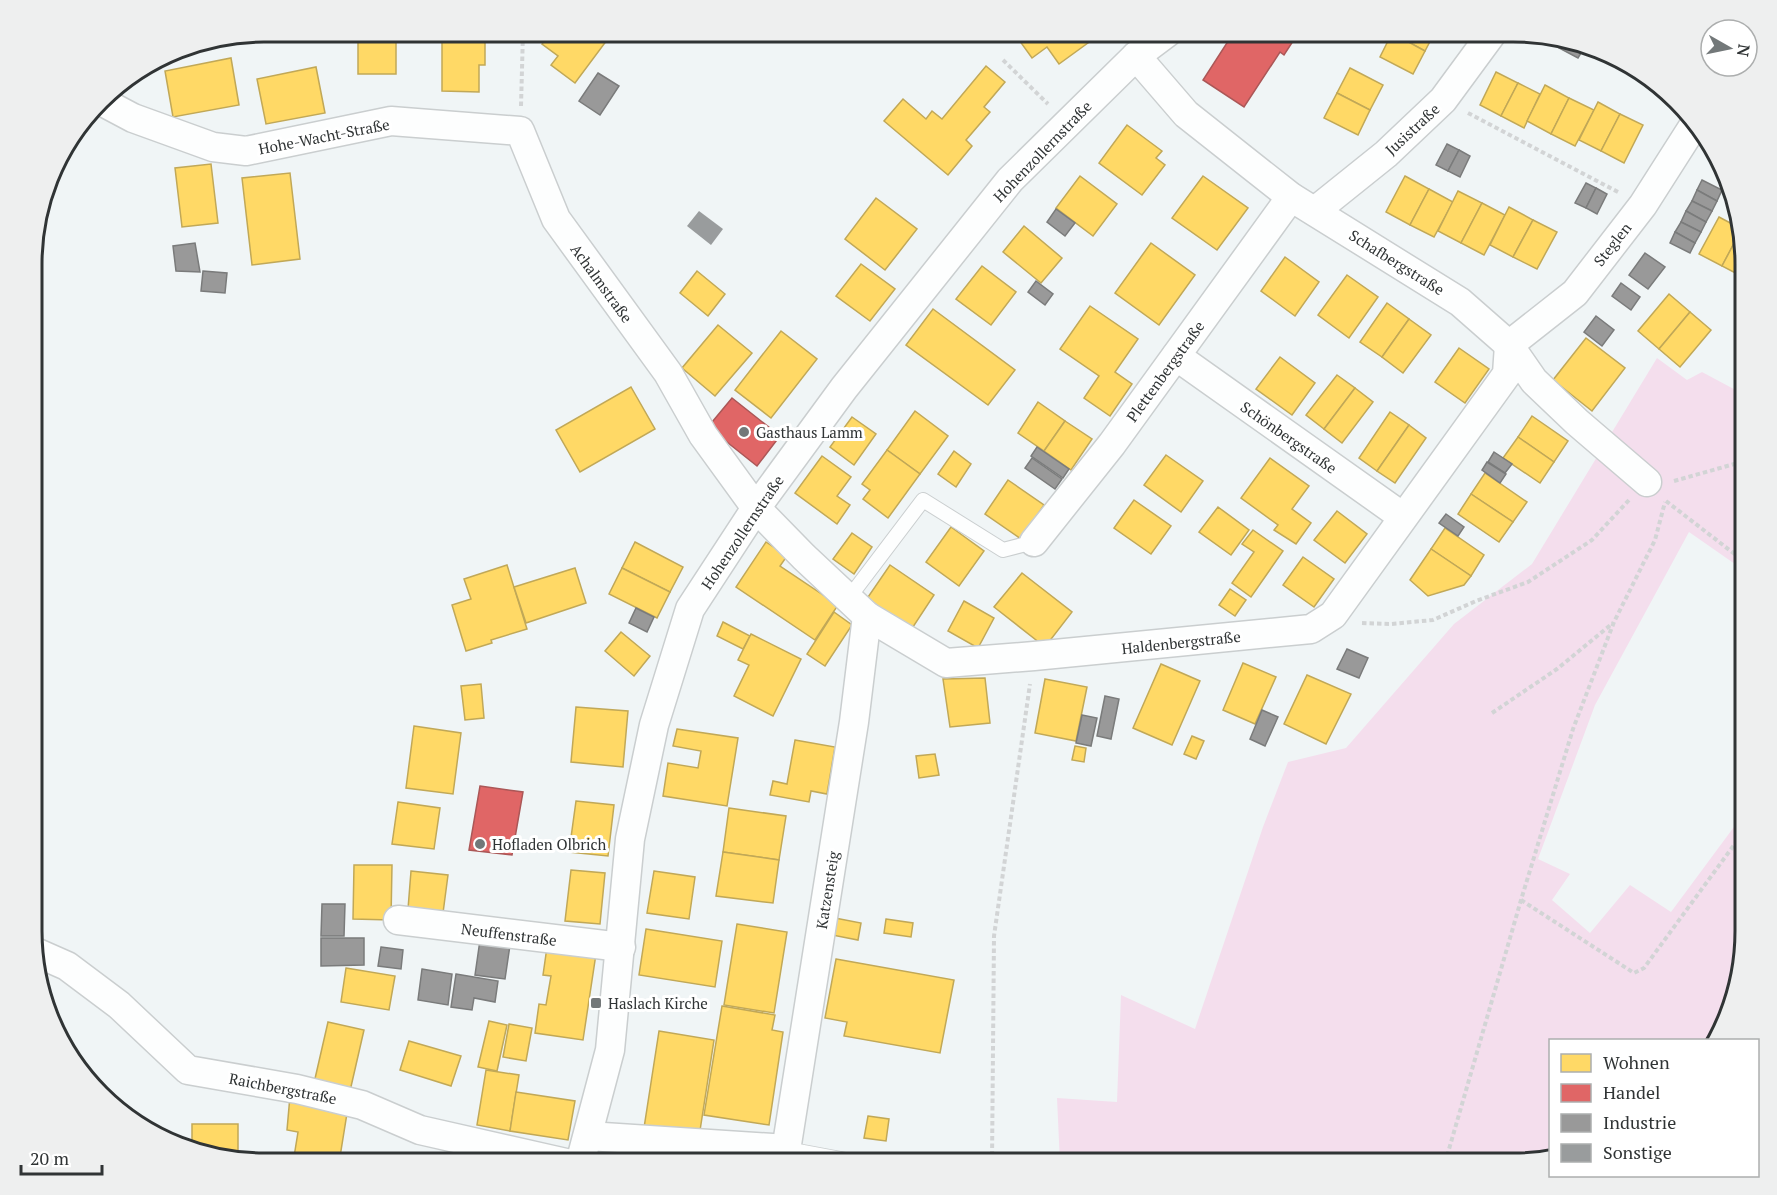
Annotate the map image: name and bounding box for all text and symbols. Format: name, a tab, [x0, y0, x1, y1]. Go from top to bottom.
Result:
north arrow	[1699, 18, 1759, 78]
text: N	[1732, 43, 1756, 58]
street label: Hohenzollernstraße	[988, 96, 1096, 206]
street label: Jusistraße	[1381, 99, 1443, 159]
street label: Hohe-Wacht-Straße	[257, 113, 391, 159]
street label: Steglen	[1589, 218, 1635, 270]
street label: Schafbergstraße	[1346, 225, 1448, 299]
street label: Achalmstraße	[567, 239, 637, 327]
street label: Plettenbergstraße	[1122, 316, 1208, 426]
street label: Schönbergstraße	[1237, 396, 1341, 478]
place label: Gasthaus Lamm	[756, 422, 863, 442]
marker: Gasthaus Lamm	[737, 425, 751, 439]
street label: Hohenzollernstraße	[696, 471, 788, 593]
street label: Haldenbergstraße	[1120, 626, 1242, 658]
place label: Hofladen Olbrich	[492, 834, 606, 854]
marker: Hofladen Olbrich	[473, 837, 487, 851]
street label: Katzensteig	[811, 849, 843, 930]
street label: Neuffenstraße	[460, 918, 558, 950]
place label: Haslach Kirche	[608, 993, 708, 1013]
marker: Haslach Kirche	[589, 996, 603, 1010]
legend	[1549, 1039, 1759, 1177]
text: Wohnen	[1603, 1050, 1670, 1074]
street label: Raichbergstraße	[227, 1068, 339, 1108]
text: Handel	[1603, 1080, 1660, 1104]
text: Industrie	[1603, 1110, 1676, 1134]
scale bar	[21, 1138, 102, 1176]
text: Sonstige	[1603, 1140, 1672, 1164]
text: 20 m	[30, 1146, 70, 1170]

